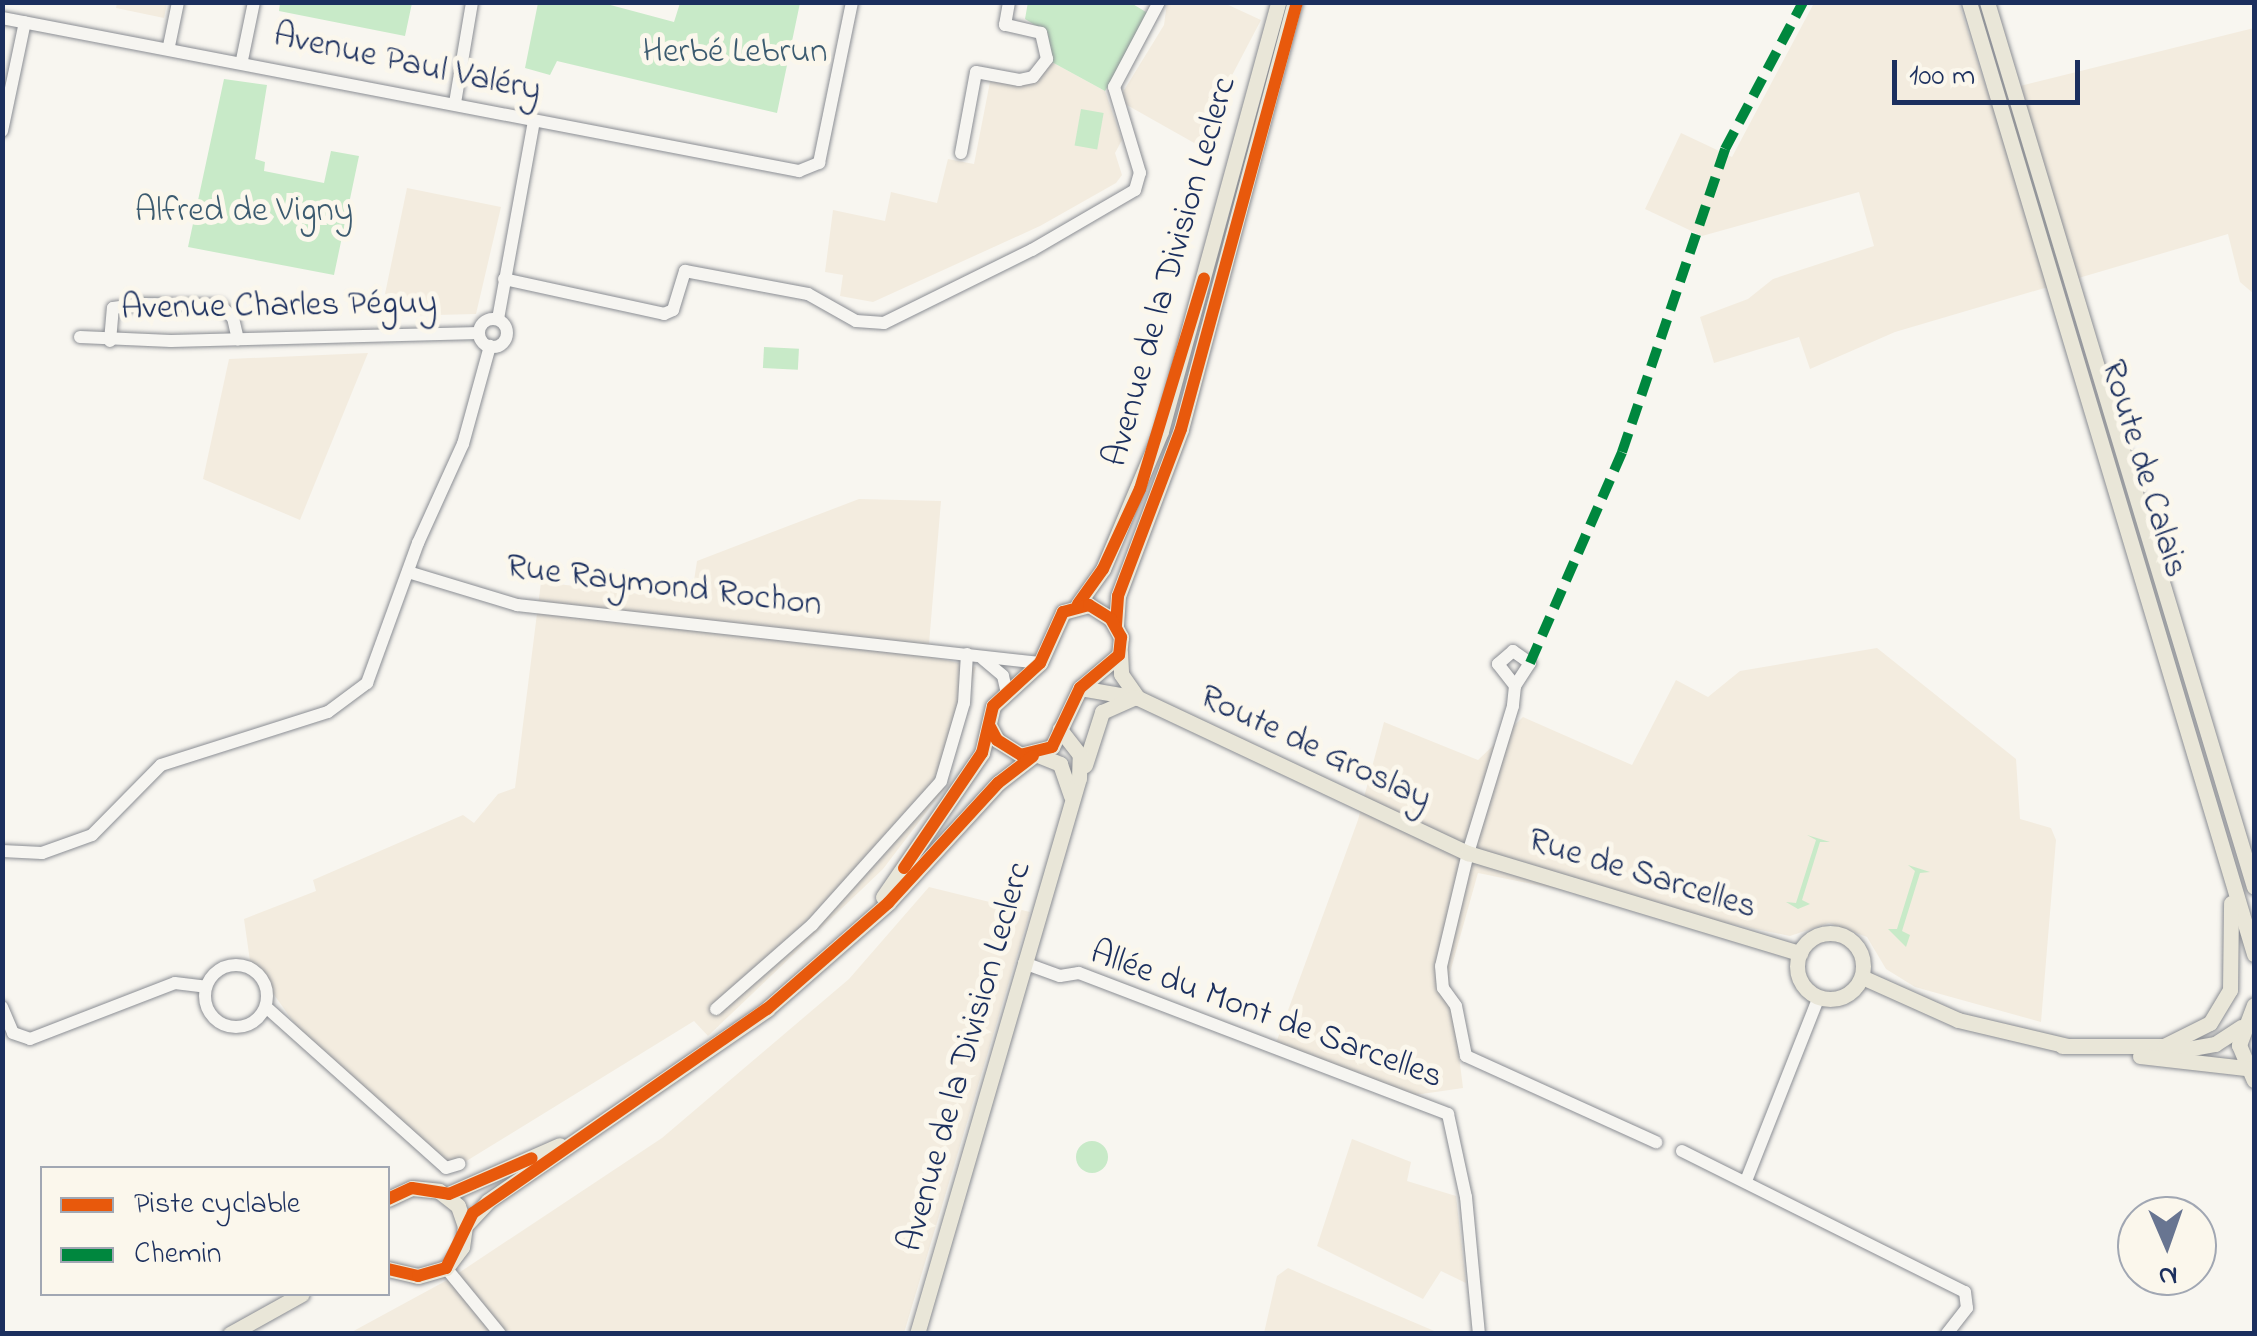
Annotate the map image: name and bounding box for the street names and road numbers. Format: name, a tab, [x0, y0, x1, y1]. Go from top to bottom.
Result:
street label: Avenue Paul Valéry	[269, 15, 545, 113]
street label: Avenue de la Division Leclerc	[1095, 72, 1247, 472]
street label: Avenue Charles Péguy	[121, 283, 437, 331]
street label: Route de Calais	[2090, 355, 2196, 583]
street label: Rue Raymond Rochon	[504, 547, 824, 627]
street label: Route de Groslay	[1192, 677, 1438, 821]
street label: Rue de Sarcelles	[1523, 820, 1761, 930]
street label: Avenue de la Division Leclerc	[890, 857, 1042, 1257]
street label: Allée du Mont de Sarcelles	[1084, 933, 1448, 1099]

